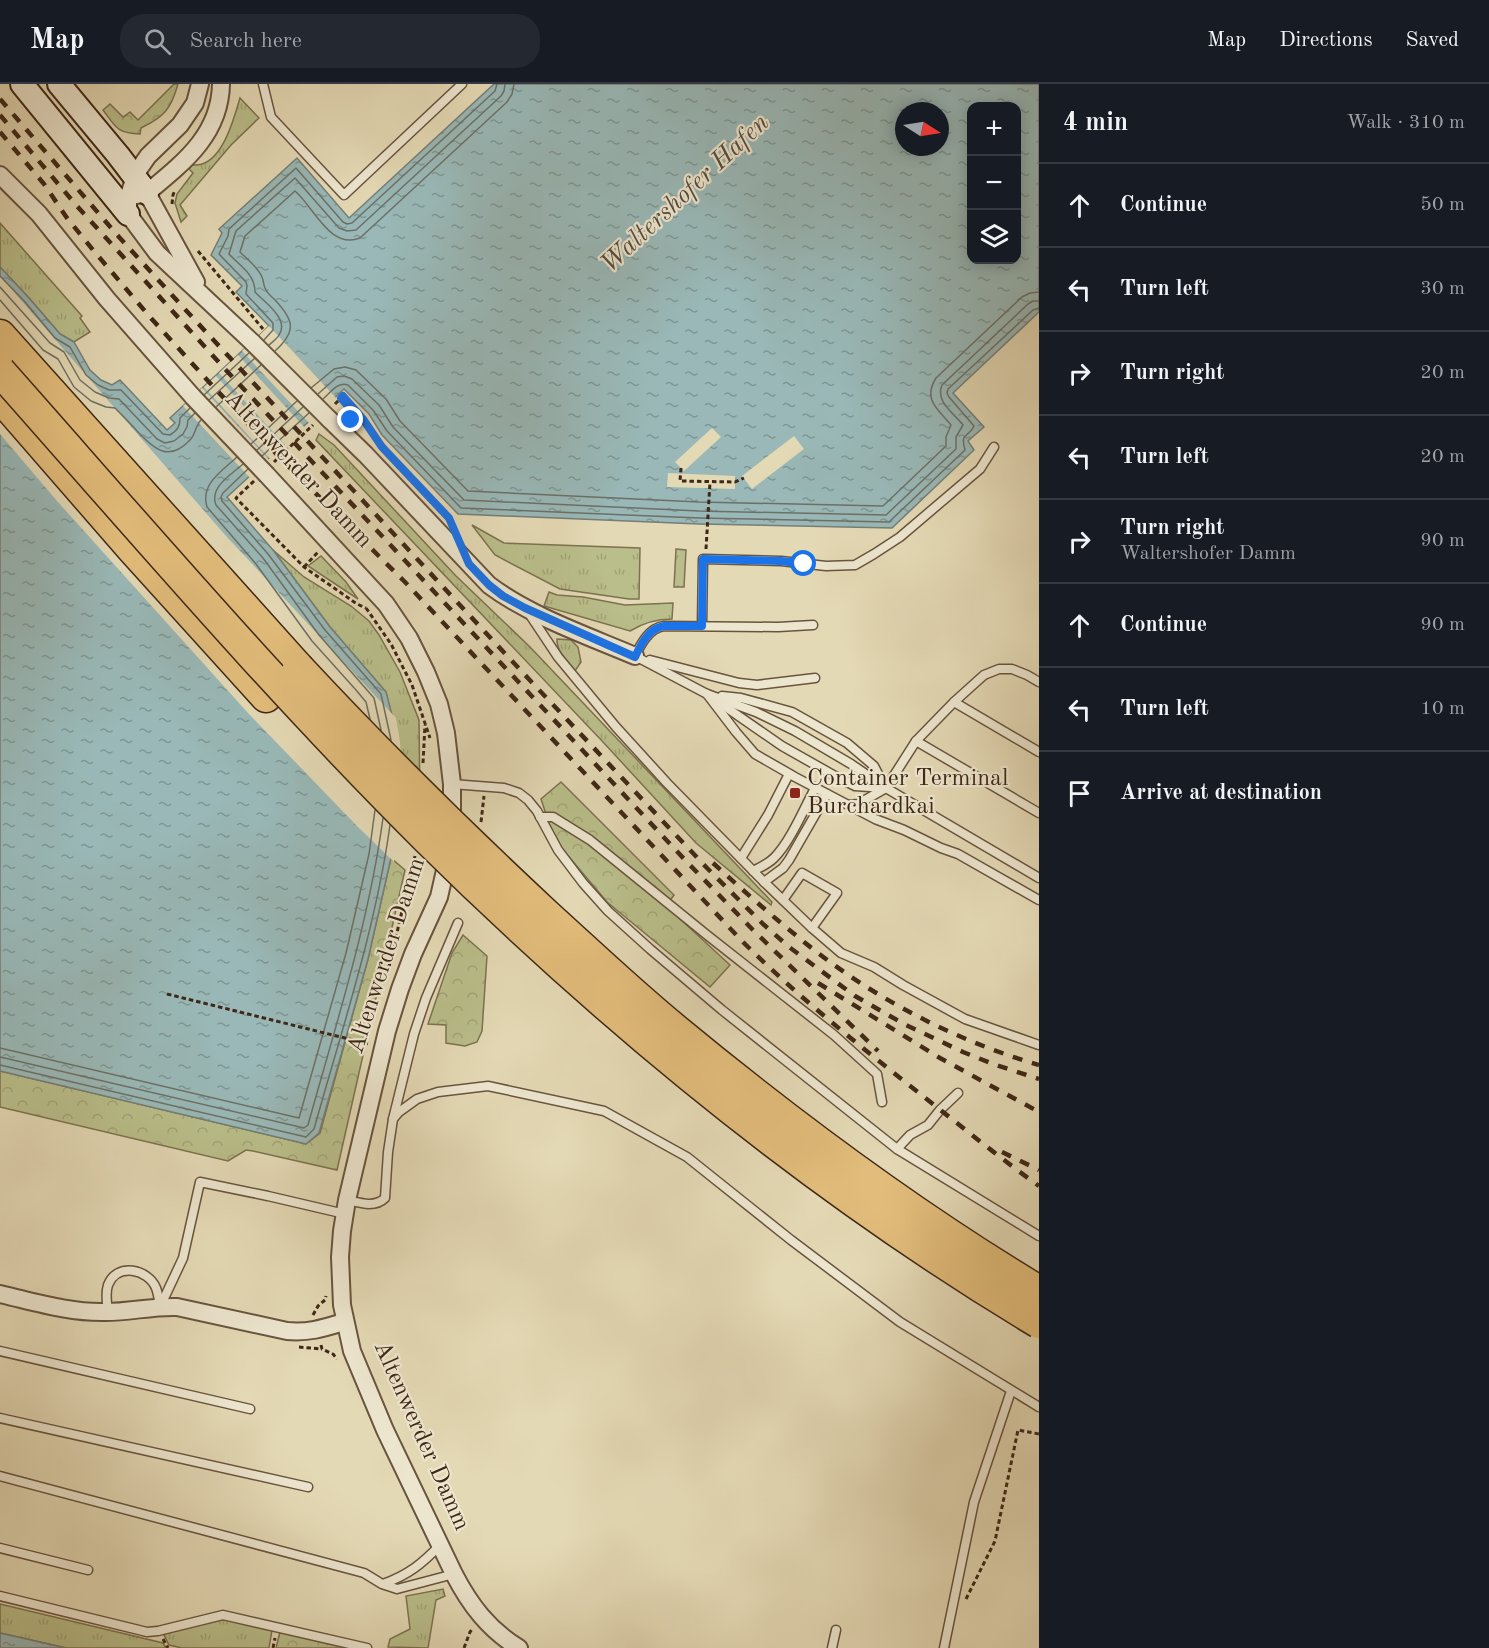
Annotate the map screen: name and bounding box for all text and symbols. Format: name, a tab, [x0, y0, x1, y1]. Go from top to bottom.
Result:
search box	[120, 14, 540, 68]
icon: search	[141, 25, 174, 58]
text: Map	[30, 27, 84, 55]
text: Search here	[189, 30, 302, 52]
text: Map	[1207, 30, 1246, 51]
text: Directions	[1279, 30, 1373, 51]
text: Saved	[1406, 30, 1459, 51]
north arrow	[895, 102, 949, 156]
map controls	[967, 102, 1021, 264]
button: +	[967, 102, 1021, 156]
water label: Waltershofer Hafen	[596, 109, 774, 278]
text: 4 min	[1063, 110, 1128, 136]
text: Walk · 310 m	[1346, 113, 1465, 133]
button: −	[967, 156, 1021, 210]
icon: ahead	[1063, 189, 1096, 222]
text: Continue	[1120, 194, 1207, 216]
text: 50 m	[1420, 195, 1465, 215]
button: layers	[967, 210, 1021, 264]
icon: left	[1063, 273, 1096, 306]
text: Turn left	[1120, 278, 1209, 300]
text: 30 m	[1420, 279, 1465, 299]
icon: right	[1063, 357, 1096, 390]
text: Turn right	[1120, 362, 1224, 384]
text: 20 m	[1420, 363, 1465, 383]
street label: Altenwerder Damm	[220, 387, 376, 553]
route end	[337, 406, 363, 432]
icon: left	[1063, 441, 1096, 474]
text: Turn left	[1120, 446, 1209, 468]
text: 20 m	[1420, 447, 1465, 467]
text: Turn right	[1120, 517, 1224, 539]
icon: right	[1063, 525, 1096, 558]
text: 90 m	[1420, 531, 1465, 551]
text: Waltershofer Damm	[1120, 544, 1296, 564]
route start	[790, 550, 816, 576]
icon: ahead	[1063, 609, 1096, 642]
text: Continue	[1120, 614, 1207, 636]
text: 90 m	[1420, 615, 1465, 635]
icon: left	[1063, 693, 1096, 726]
text: Turn left	[1120, 698, 1209, 720]
text: 10 m	[1420, 699, 1465, 719]
place label: Container Terminal Burchardkai	[807, 767, 1008, 819]
icon: arrive	[1063, 777, 1096, 810]
text: Arrive at destination	[1120, 782, 1322, 804]
marker: Container Terminal Burchardkai	[788, 786, 802, 800]
street label: Altenwerder Damm	[344, 855, 430, 1057]
street label: Altenwerder Damm	[368, 1338, 474, 1534]

